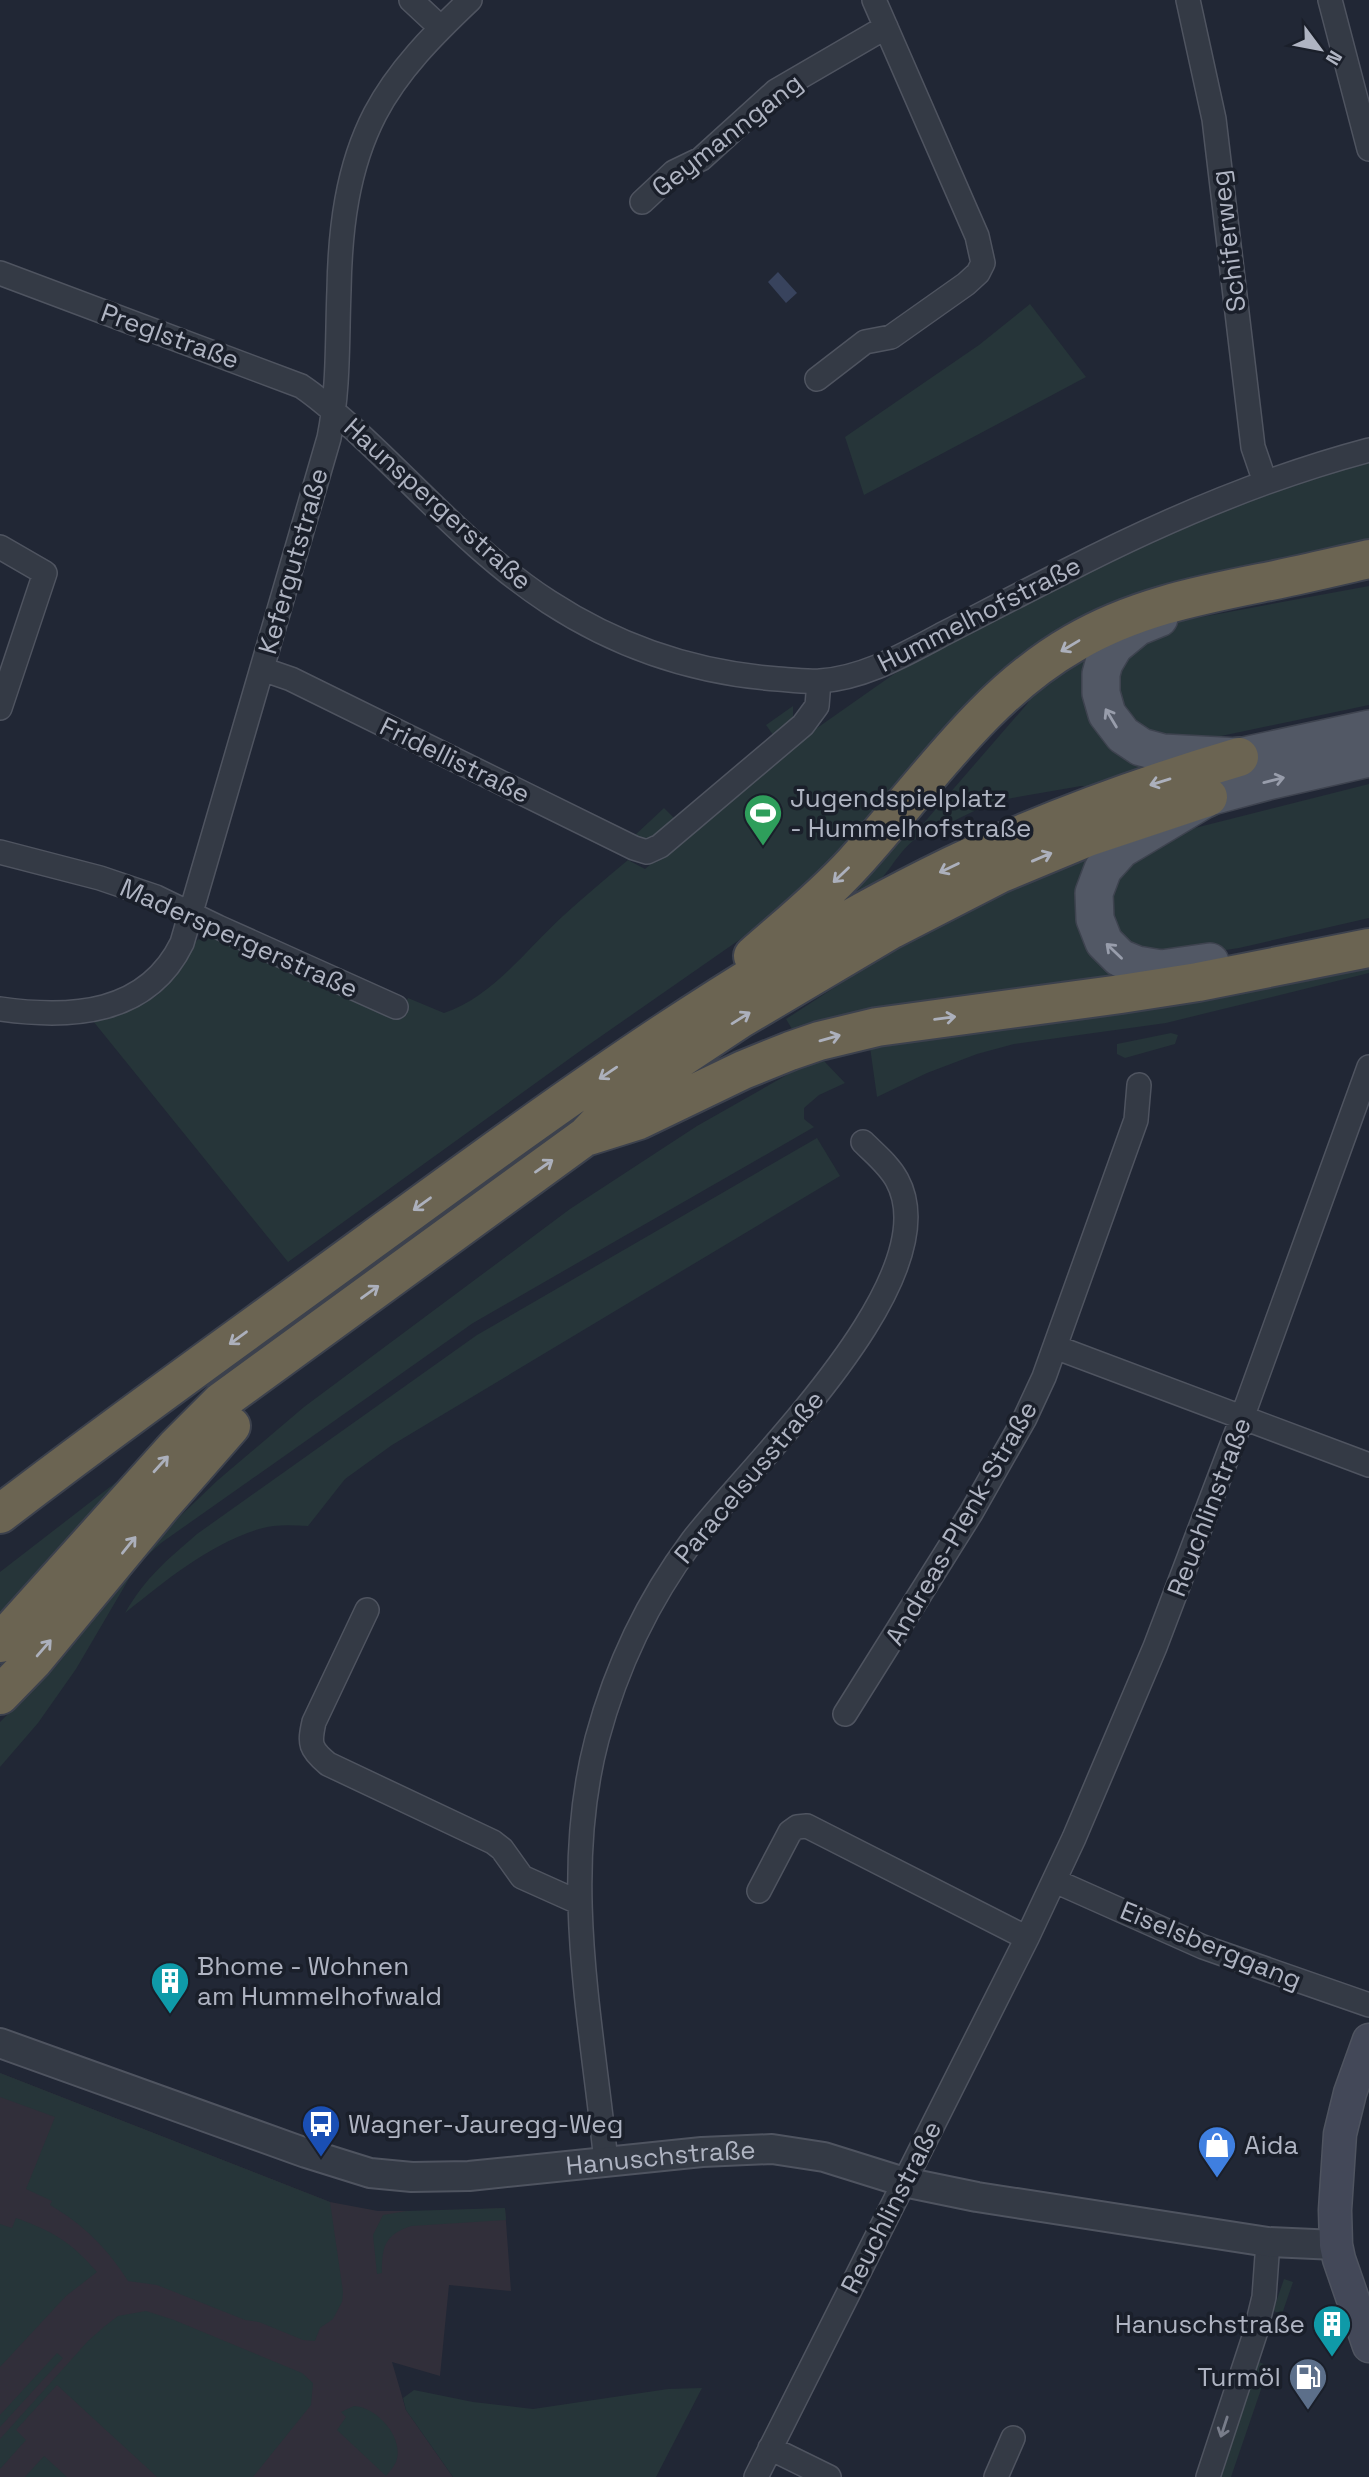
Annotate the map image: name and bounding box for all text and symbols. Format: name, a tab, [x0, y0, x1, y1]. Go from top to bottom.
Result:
north arrow	[1285, 14, 1355, 84]
text: N	[1320, 46, 1348, 70]
street label: Geymanngang	[645, 66, 809, 204]
street label: Schiferweg	[1202, 168, 1254, 314]
street label: Preglstraße	[96, 295, 244, 377]
street label: Haunspergerstraße	[337, 410, 539, 598]
street label: Kefergutstraße	[250, 464, 336, 658]
street label: Hummelhofstraße	[872, 548, 1086, 680]
one-way arrow	[1060, 639, 1080, 653]
street label: Fridellistraße	[374, 709, 536, 811]
one-way arrow	[1104, 709, 1118, 729]
one-way arrow	[1262, 772, 1285, 786]
one-way arrow	[1149, 776, 1171, 789]
place label: Jugendspielplatz - Hummelhofstraße	[790, 781, 1031, 845]
sports icon: Jugendspielplatz - Hummelhofstraße	[742, 792, 784, 847]
one-way arrow	[1031, 849, 1052, 862]
one-way arrow	[939, 861, 960, 875]
one-way arrow	[833, 867, 850, 884]
street label: Maderspergerstraße	[115, 870, 363, 1006]
one-way arrow	[1105, 942, 1122, 959]
one-way arrow	[731, 1010, 750, 1025]
one-way arrow	[933, 1012, 956, 1025]
one-way arrow	[819, 1030, 841, 1043]
one-way arrow	[599, 1065, 618, 1080]
one-way arrow	[534, 1159, 553, 1173]
one-way arrow	[413, 1196, 432, 1211]
one-way arrow	[360, 1285, 379, 1299]
one-way arrow	[229, 1330, 248, 1345]
street label: Paracelsusstraße	[666, 1383, 832, 1571]
street label: Andreas-Plenk-Straße	[877, 1395, 1045, 1651]
street label: Reuchlinstraße	[1159, 1413, 1259, 1601]
one-way arrow	[152, 1456, 169, 1473]
one-way arrow	[121, 1537, 137, 1555]
one-way arrow	[36, 1639, 52, 1657]
street label: Eiselsberggang	[1115, 1893, 1307, 1997]
place label: Bhome - Wohnen am Hummelhofwald	[197, 1949, 442, 2013]
building icon: Bhome - Wohnen am Hummelhofwald	[149, 1960, 191, 2015]
bus stop icon: Wagner-Jauregg-Weg	[300, 2103, 342, 2158]
place label: Wagner-Jauregg-Weg	[348, 2107, 623, 2141]
street label: Reuchlinstraße	[833, 2115, 949, 2299]
shop icon: Aida	[1196, 2124, 1238, 2179]
place label: Aida	[1244, 2128, 1298, 2162]
street label: Hanuschstraße	[564, 2133, 756, 2183]
building icon: Hanuschstraße	[1311, 2303, 1353, 2358]
place label: Hanuschstraße	[1115, 2307, 1305, 2341]
fuel station icon: Turmöl	[1287, 2356, 1329, 2411]
place label: Turmöl	[1197, 2360, 1281, 2394]
one-way arrow	[1217, 2416, 1230, 2438]

